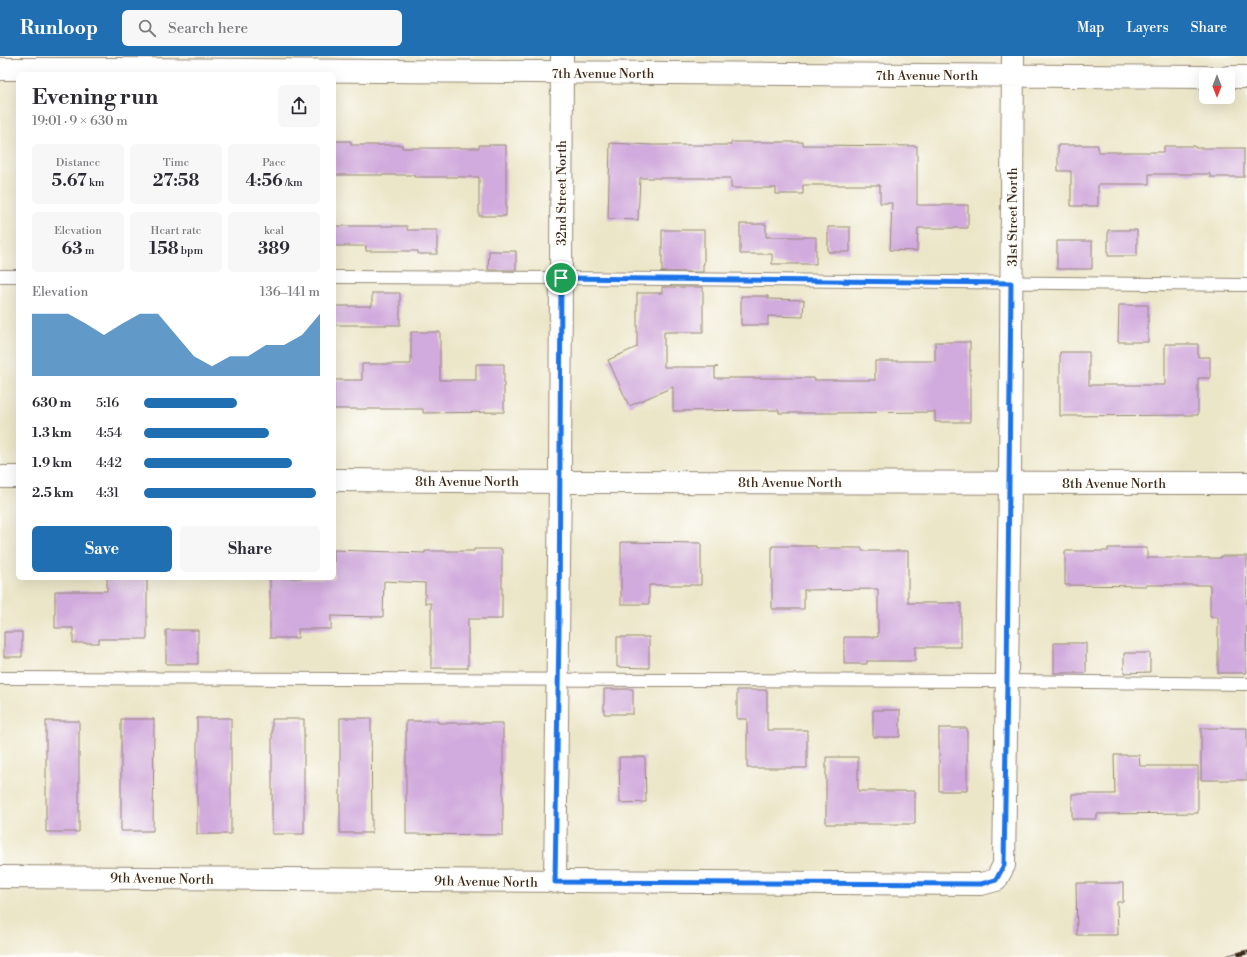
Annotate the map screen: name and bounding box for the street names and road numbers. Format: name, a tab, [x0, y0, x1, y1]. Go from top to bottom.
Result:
street label: 7th Avenue North	[552, 66, 655, 82]
street label: 7th Avenue North	[876, 68, 979, 84]
street label: 32nd Street North	[554, 140, 570, 246]
street label: 31st Street North	[1005, 167, 1021, 266]
street label: 8th Avenue North	[415, 474, 519, 490]
street label: 8th Avenue North	[738, 475, 842, 491]
street label: 8th Avenue North	[1062, 476, 1166, 492]
street label: 9th Avenue North	[110, 870, 214, 888]
street label: 9th Avenue North	[434, 873, 538, 891]

